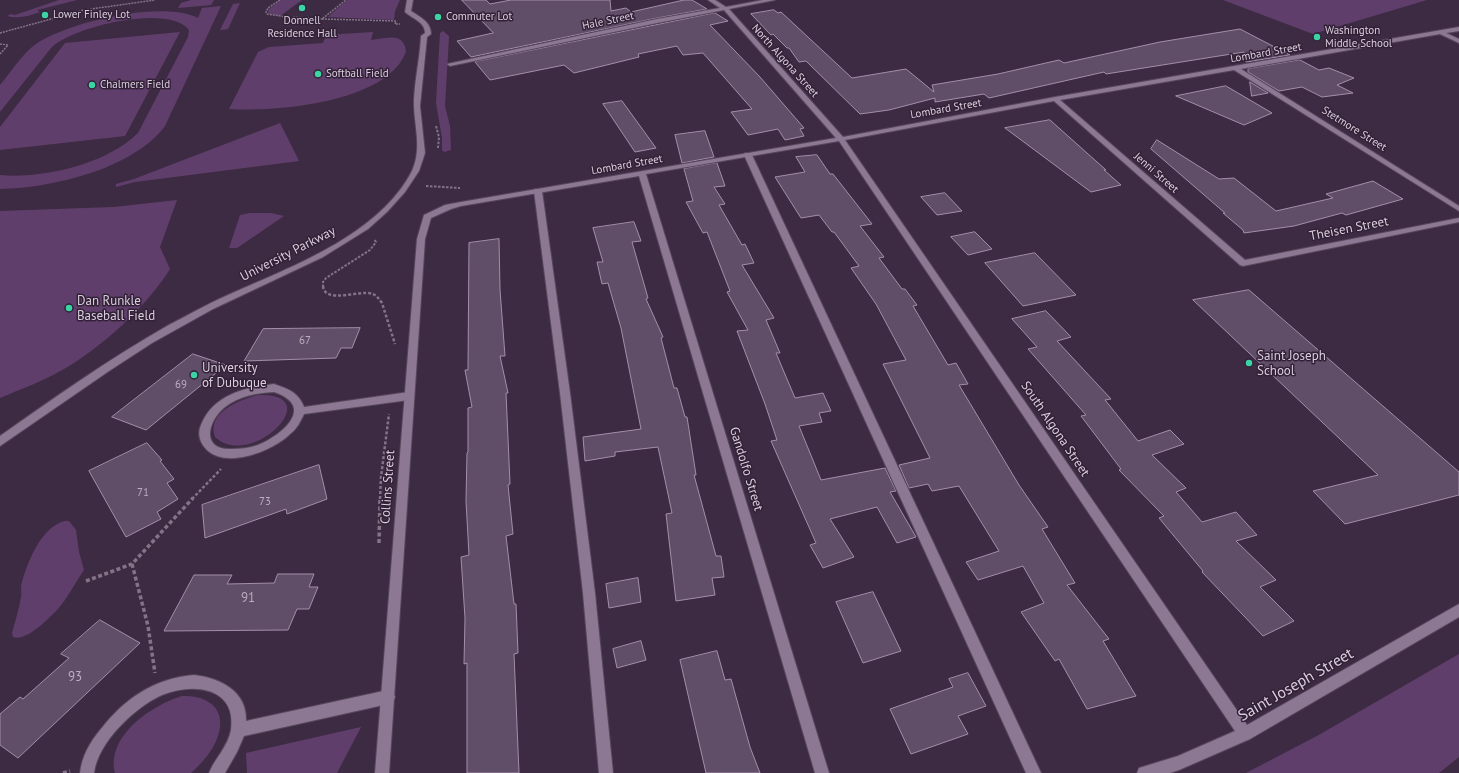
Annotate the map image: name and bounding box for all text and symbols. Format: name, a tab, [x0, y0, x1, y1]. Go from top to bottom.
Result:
marker: Donnell Residence Hall	[297, 3, 307, 13]
place label: Lower Finley Lot	[53, 8, 130, 22]
street label: Hale Street	[581, 9, 635, 33]
marker: Lower Finley Lot	[40, 10, 50, 20]
place label: Commuter Lot	[446, 10, 512, 24]
marker: Commuter Lot	[433, 12, 443, 22]
place label: Donnell Residence Hall	[267, 14, 337, 40]
street label: North Algona Street	[749, 22, 821, 100]
place label: Washington Middle School	[1325, 24, 1392, 50]
marker: Washington Middle School	[1312, 32, 1322, 42]
street label: Lombard Street	[1229, 40, 1303, 66]
place label: Softball Field	[326, 67, 389, 81]
marker: Softball Field	[313, 69, 323, 79]
place label: Chalmers Field	[100, 78, 170, 92]
marker: Chalmers Field	[87, 80, 97, 90]
street label: Lombard Street	[909, 96, 983, 122]
street label: Stetmore Street	[1319, 104, 1389, 154]
street label: Jenni Street	[1131, 150, 1181, 196]
street label: Lombard Street	[590, 152, 664, 178]
street label: Theisen Street	[1308, 214, 1390, 244]
street label: University Parkway	[238, 223, 338, 285]
place label: Dan Runkle Baseball Field	[77, 293, 155, 324]
marker: Dan Runkle Baseball Field	[64, 303, 74, 313]
house number: 67	[299, 334, 311, 348]
place label: Saint Joseph School	[1257, 348, 1326, 379]
marker: Saint Joseph School	[1244, 358, 1254, 368]
place label: University of Dubuque	[202, 360, 267, 391]
marker: University of Dubuque	[189, 370, 199, 380]
house number: 69	[175, 378, 187, 392]
street label: South Algona Street	[1017, 378, 1093, 480]
street label: Gandolfo Street	[726, 425, 766, 513]
street label: Collins Street	[378, 449, 398, 525]
house number: 71	[137, 486, 149, 500]
house number: 73	[259, 495, 271, 509]
house number: 91	[241, 590, 255, 606]
street label: Saint Joseph Street	[1235, 644, 1357, 726]
house number: 93	[68, 669, 82, 685]

